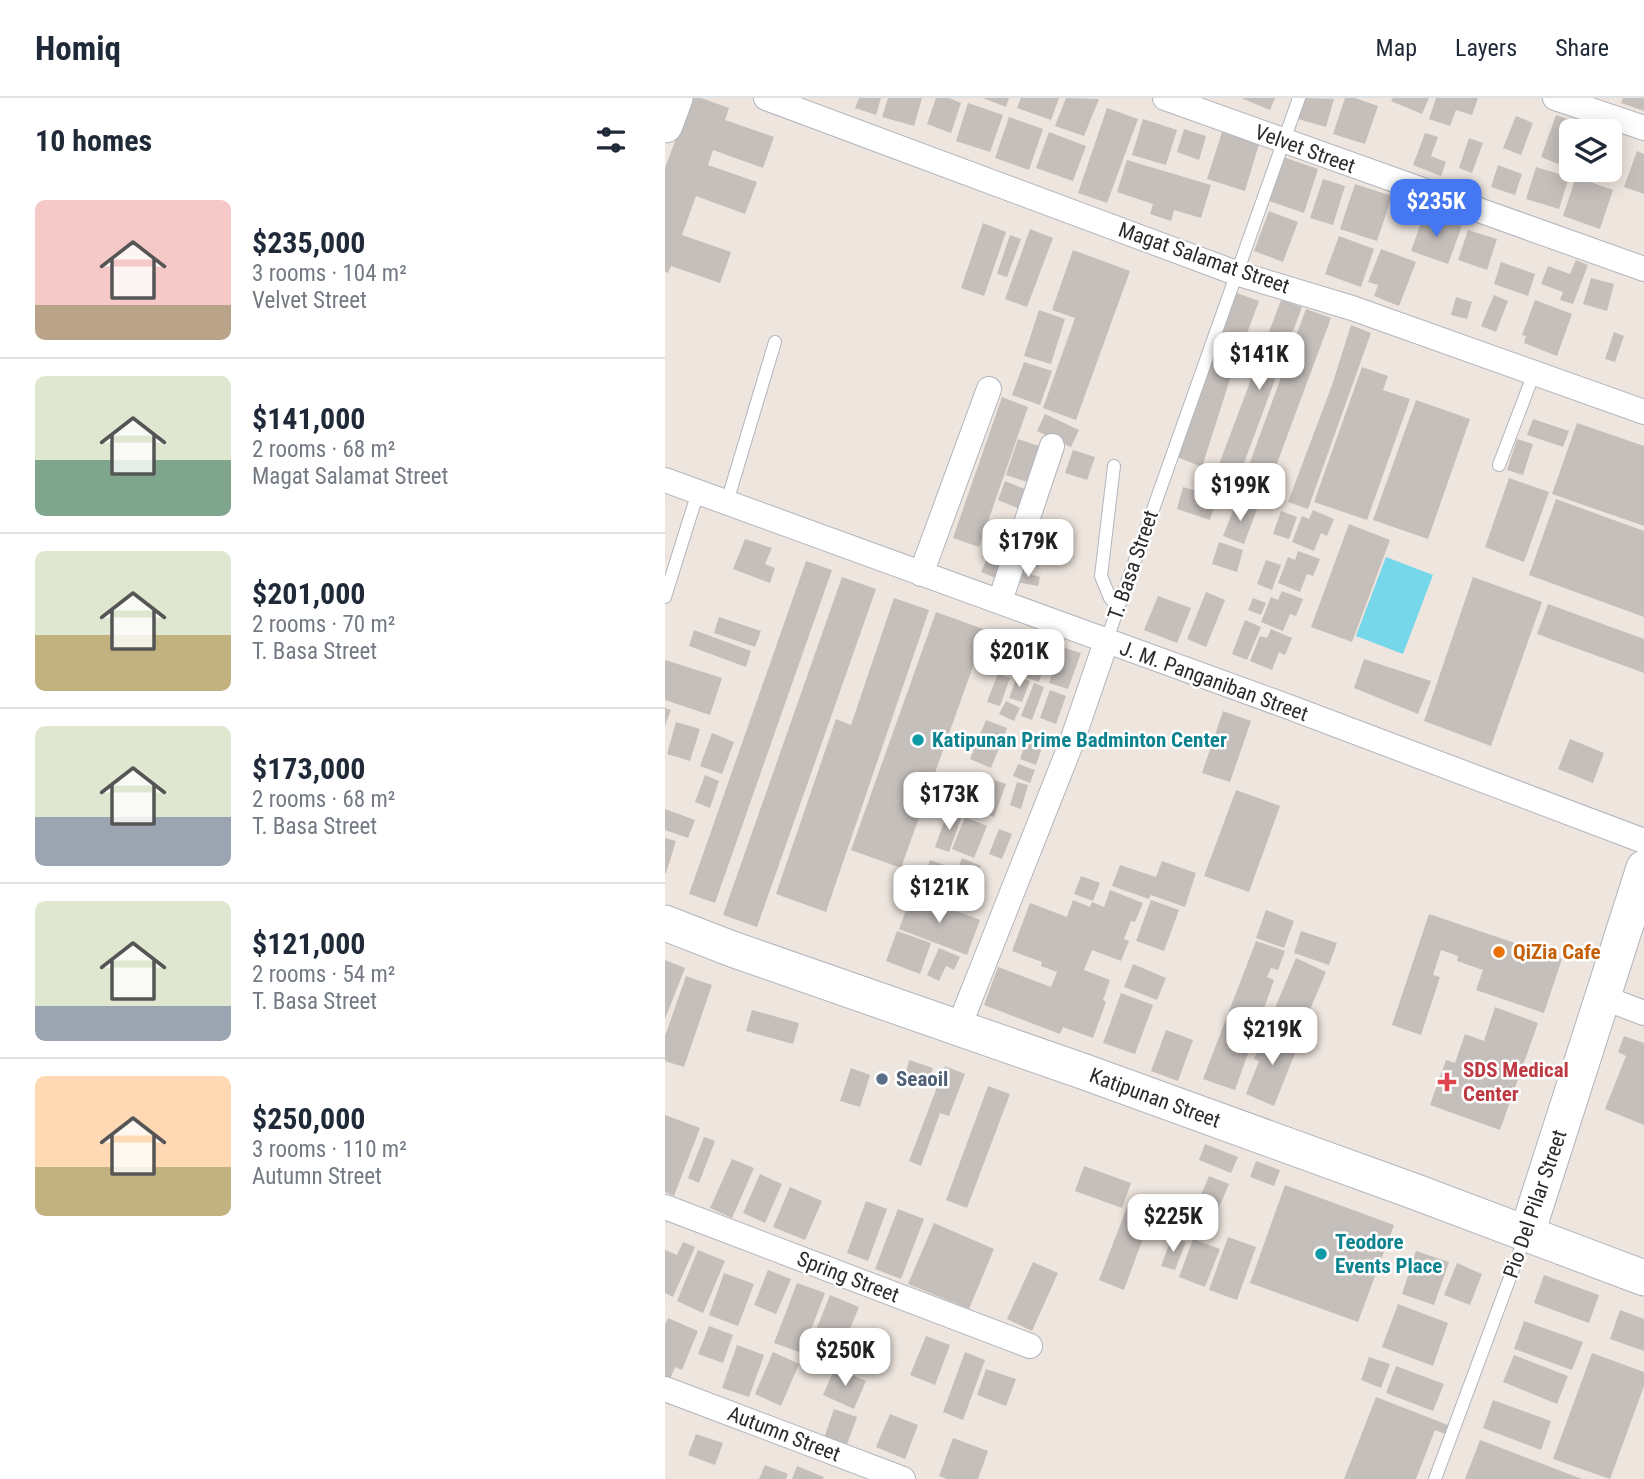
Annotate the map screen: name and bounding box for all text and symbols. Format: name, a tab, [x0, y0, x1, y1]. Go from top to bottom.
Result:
text: Homiq	[35, 29, 121, 68]
text: Map	[1376, 34, 1417, 62]
text: Layers	[1455, 34, 1517, 62]
text: Share	[1555, 34, 1609, 62]
map controls	[1559, 119, 1622, 182]
button: layers	[1559, 119, 1622, 182]
street label: Velvet Street	[1252, 120, 1358, 178]
icon: filters	[592, 121, 630, 159]
text: 10 homes	[35, 123, 152, 158]
pin: $235K	[1387, 180, 1485, 239]
text: $235K	[1406, 188, 1466, 215]
street label: Magat Salamat Street	[1115, 217, 1293, 299]
text: $235,000	[252, 225, 365, 260]
icon: home	[91, 228, 175, 312]
text: 3 rooms · 104 m²	[252, 260, 407, 287]
text: Velvet Street	[252, 287, 367, 314]
pin: $141K	[1210, 332, 1308, 392]
text: $141K	[1229, 341, 1289, 368]
text: $141,000	[252, 401, 365, 436]
icon: home	[91, 404, 175, 488]
text: 2 rooms · 68 m²	[252, 436, 395, 463]
text: Magat Salamat Street	[252, 463, 448, 490]
pin: $199K	[1191, 464, 1289, 523]
text: $199K	[1210, 472, 1270, 499]
street label: T. Basa Street	[1103, 507, 1163, 623]
pin: $179K	[979, 519, 1077, 579]
text: $179K	[998, 528, 1058, 555]
text: $201,000	[252, 576, 365, 611]
icon: home	[91, 579, 175, 663]
text: 2 rooms · 70 m²	[252, 611, 395, 638]
pin: $201K	[970, 630, 1068, 689]
street label: J. M. Panganiban Street	[1117, 636, 1311, 726]
text: T. Basa Street	[252, 638, 377, 665]
text: $201K	[989, 638, 1049, 665]
place label: Katipunan Prime Badminton Center	[932, 728, 1227, 752]
marker: Katipunan Prime Badminton Center	[910, 732, 926, 748]
text: $173,000	[252, 751, 365, 786]
icon: home	[91, 754, 175, 838]
pin: $173K	[900, 772, 998, 832]
text: $173K	[919, 781, 979, 808]
text: 2 rooms · 68 m²	[252, 786, 395, 813]
text: T. Basa Street	[252, 813, 377, 840]
pin: $121K	[890, 866, 988, 925]
text: $121K	[909, 874, 969, 901]
text: $121,000	[252, 926, 365, 961]
icon: home	[91, 929, 175, 1013]
place label: QiZia Cafe	[1513, 940, 1601, 964]
marker: QiZia Cafe	[1491, 944, 1507, 960]
text: 2 rooms · 54 m²	[252, 961, 395, 988]
text: T. Basa Street	[252, 988, 377, 1015]
pin: $219K	[1223, 1007, 1321, 1067]
text: $219K	[1242, 1016, 1302, 1043]
place label: SDS Medical Center	[1463, 1058, 1569, 1106]
street label: Katipunan Street	[1086, 1063, 1224, 1133]
place label: Seaoil	[896, 1067, 948, 1091]
marker: Seaoil	[874, 1071, 890, 1087]
marker: SDS Medical Center	[1437, 1072, 1457, 1092]
text: $250,000	[252, 1101, 365, 1136]
icon: home	[91, 1104, 175, 1188]
street label: Pio Del Pilar Street	[1498, 1127, 1572, 1281]
text: 3 rooms · 110 m²	[252, 1136, 407, 1163]
text: Autumn Street	[252, 1163, 382, 1190]
pin: $225K	[1124, 1194, 1222, 1254]
text: $225K	[1143, 1203, 1203, 1230]
place label: Teodore Events Place	[1335, 1230, 1442, 1278]
marker: Teodore Events Place	[1313, 1246, 1329, 1262]
street label: Spring Street	[794, 1247, 902, 1307]
pin: $250K	[796, 1328, 894, 1388]
text: $250K	[815, 1337, 875, 1364]
street label: Autumn Street	[724, 1402, 844, 1466]

